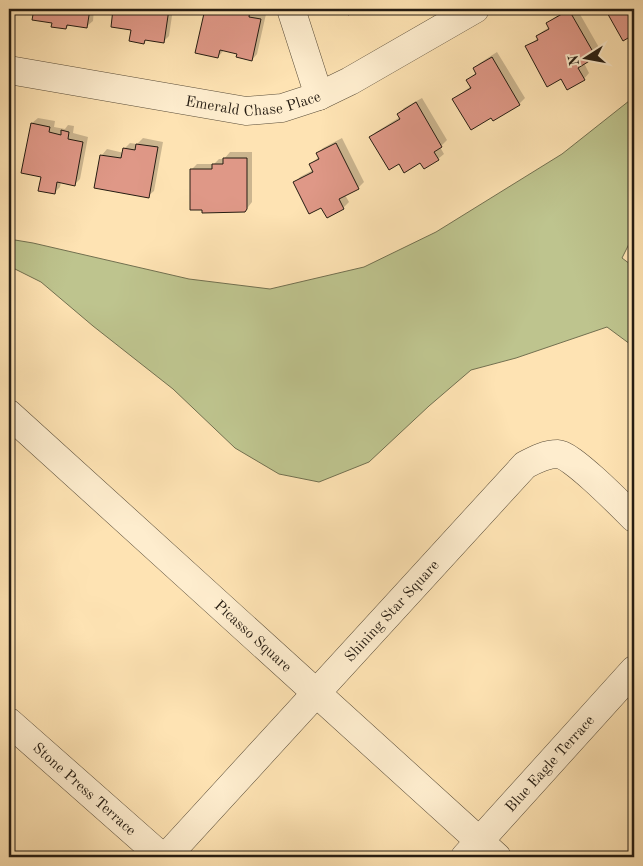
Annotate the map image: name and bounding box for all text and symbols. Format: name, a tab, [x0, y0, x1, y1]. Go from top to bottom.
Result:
north arrow	[560, 32, 610, 82]
text: N	[566, 53, 582, 67]
street label: Emerald Chase Place	[184, 90, 323, 120]
street label: Shining Star Square	[343, 558, 443, 665]
street label: Picasso Square	[211, 598, 294, 676]
street label: Blue Eagle Terrace	[503, 713, 598, 816]
street label: Stone Press Terrace	[29, 741, 138, 839]

